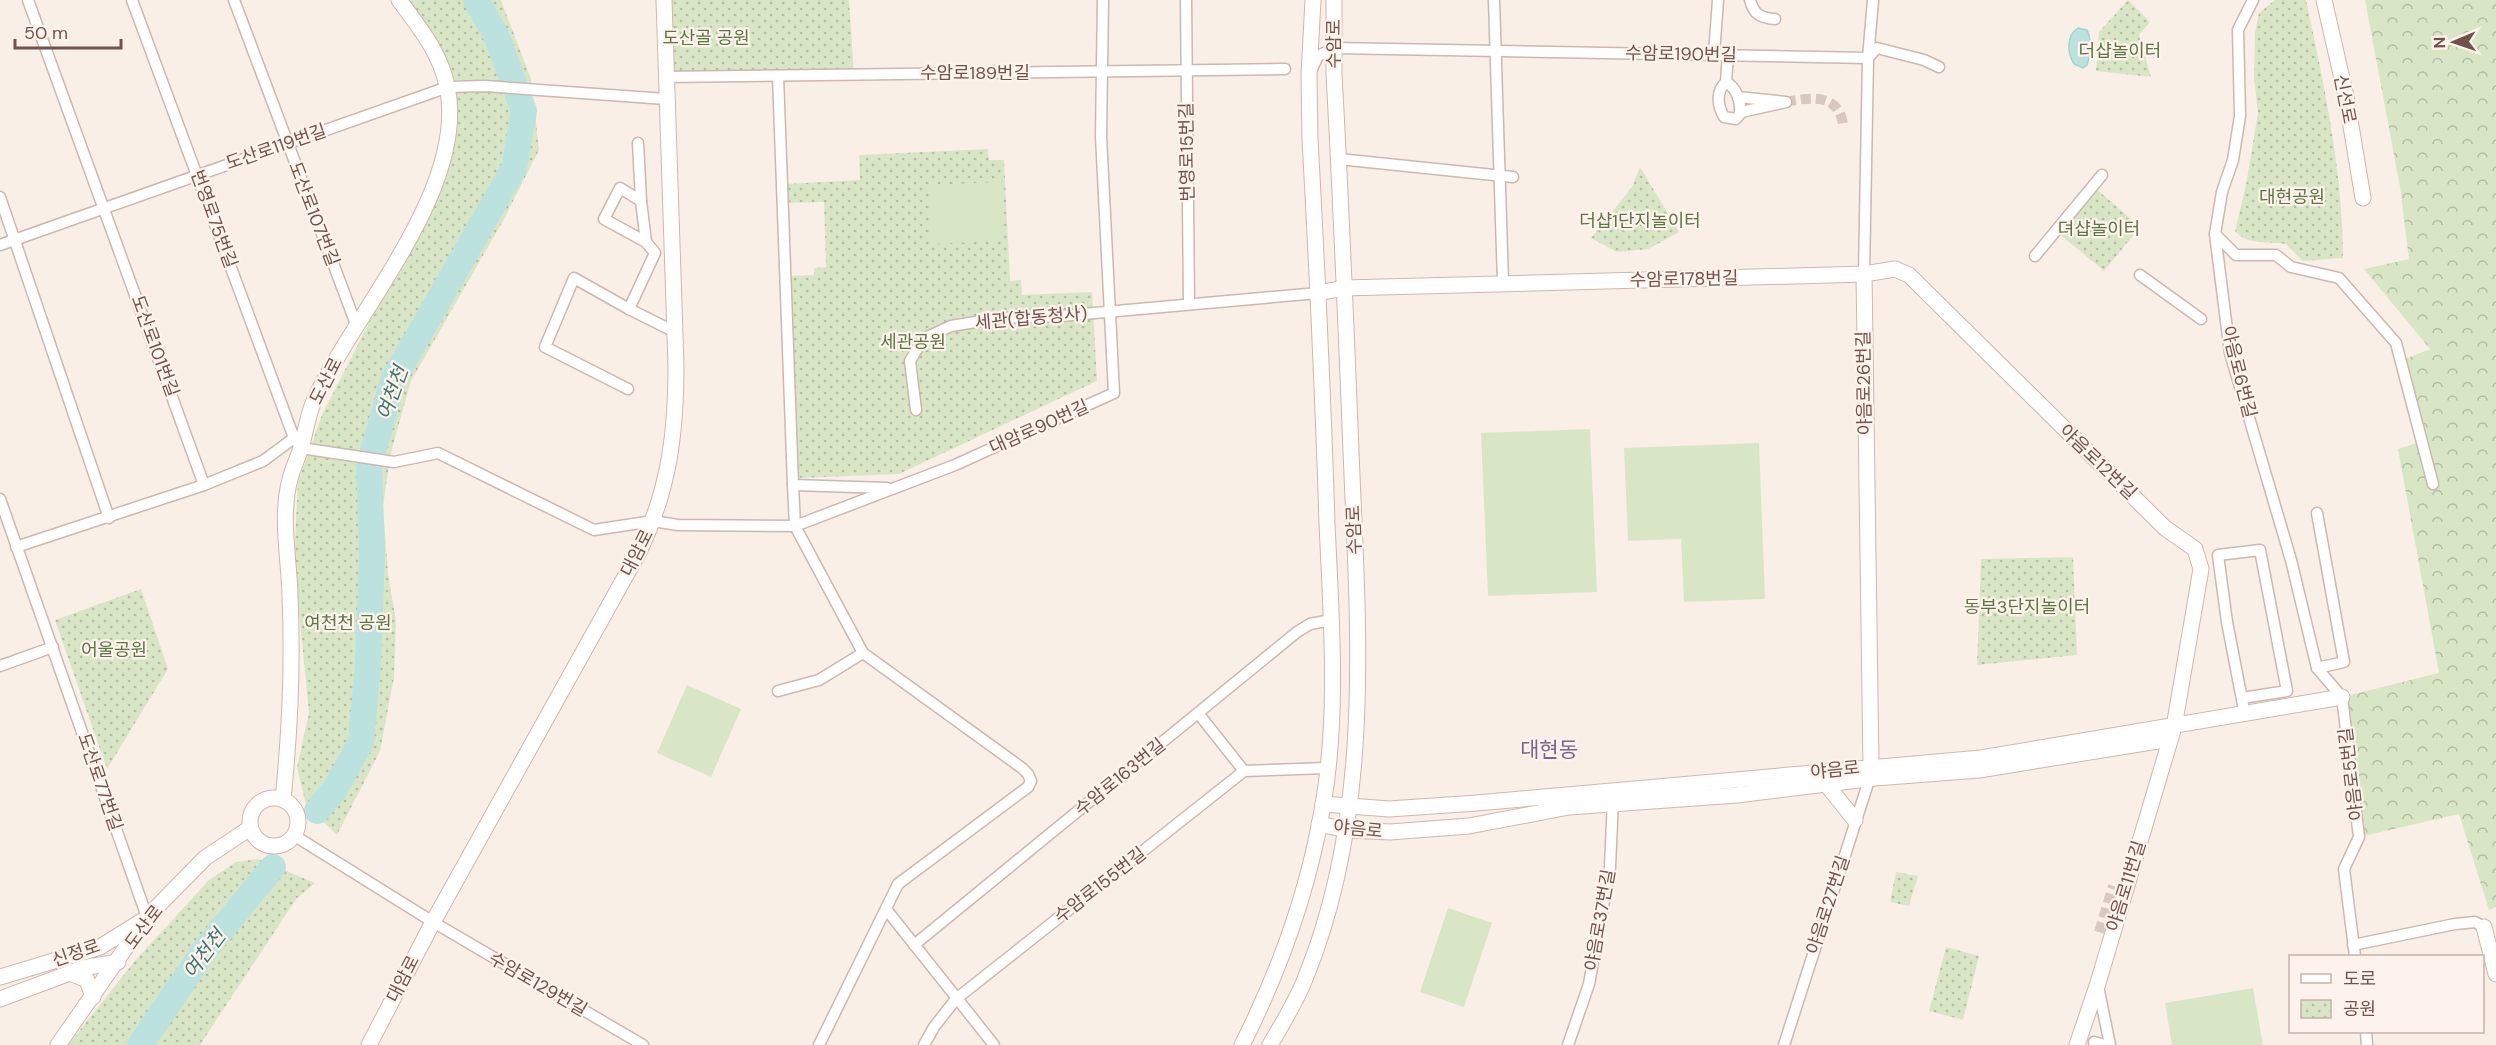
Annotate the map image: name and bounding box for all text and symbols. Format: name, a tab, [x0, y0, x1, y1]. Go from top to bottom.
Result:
scale bar	[15, 12, 122, 50]
north arrow	[2424, 12, 2484, 72]
street label: 수암로	[1322, 19, 1346, 69]
text: 50 m	[24, 21, 68, 45]
park label: 도산골 공원	[662, 26, 750, 50]
text: N	[2429, 36, 2450, 49]
park label: 더샵놀이터	[2079, 39, 2161, 63]
street label: 수암로190번길	[1625, 41, 1737, 67]
street label: 수암로189번길	[920, 61, 1030, 85]
street label: 신선로	[2328, 72, 2362, 126]
street label: 번영로15번길	[1174, 102, 1200, 202]
street label: 도산로119번길	[222, 119, 330, 175]
street label: 도산로107번길	[283, 158, 345, 270]
street label: 번영로75번길	[185, 167, 243, 271]
park label: 대현공원	[2259, 185, 2325, 209]
park label: 더샵1단지놀이터	[1579, 209, 1701, 233]
park label: 뎌샵놀이터	[2058, 217, 2140, 241]
street label: 수암로178번길	[1629, 266, 1739, 292]
street label: 도산로101번길	[126, 292, 184, 400]
street label: 세관(합동청사)	[974, 301, 1088, 335]
street label: 야음로6번길	[2216, 323, 2262, 421]
park label: 세관공원	[880, 330, 946, 354]
street label: 야음로26번길	[1851, 331, 1877, 435]
street label: 도산로	[304, 353, 348, 409]
water label: 여천천	[370, 360, 415, 423]
street label: 대암로90번길	[986, 394, 1092, 460]
street label: 야음로12번길	[2054, 419, 2142, 505]
street label: 수암로	[1341, 505, 1367, 555]
street label: 대암로	[615, 525, 659, 581]
park label: 동부3단지놀이터	[1964, 595, 2090, 619]
park label: 여천천 공원	[304, 611, 392, 635]
park label: 어울공원	[81, 638, 147, 662]
street label: 야음로5번길	[2333, 726, 2369, 822]
street label: 도산로77번길	[72, 730, 128, 834]
street label: 수암로163번길	[1070, 733, 1170, 821]
district label: 대현동	[1520, 736, 1578, 764]
street label: 야음로	[1809, 755, 1861, 785]
street label: 야음로	[1332, 814, 1384, 844]
street label: 야음로11번길	[2101, 838, 2151, 934]
street label: 수암로155번길	[1049, 842, 1151, 928]
street label: 야음로27번길	[1801, 853, 1855, 957]
street label: 야음로37번길	[1579, 867, 1621, 973]
street label: 도산로	[119, 900, 169, 954]
water label: 여천천	[177, 922, 233, 984]
street label: 신정로	[49, 934, 103, 972]
street label: 수암로129번길	[484, 946, 592, 1022]
street label: 대암로	[381, 951, 425, 1007]
legend	[2289, 955, 2484, 1033]
text: 도로	[2343, 967, 2376, 991]
text: 공원	[2343, 997, 2376, 1021]

